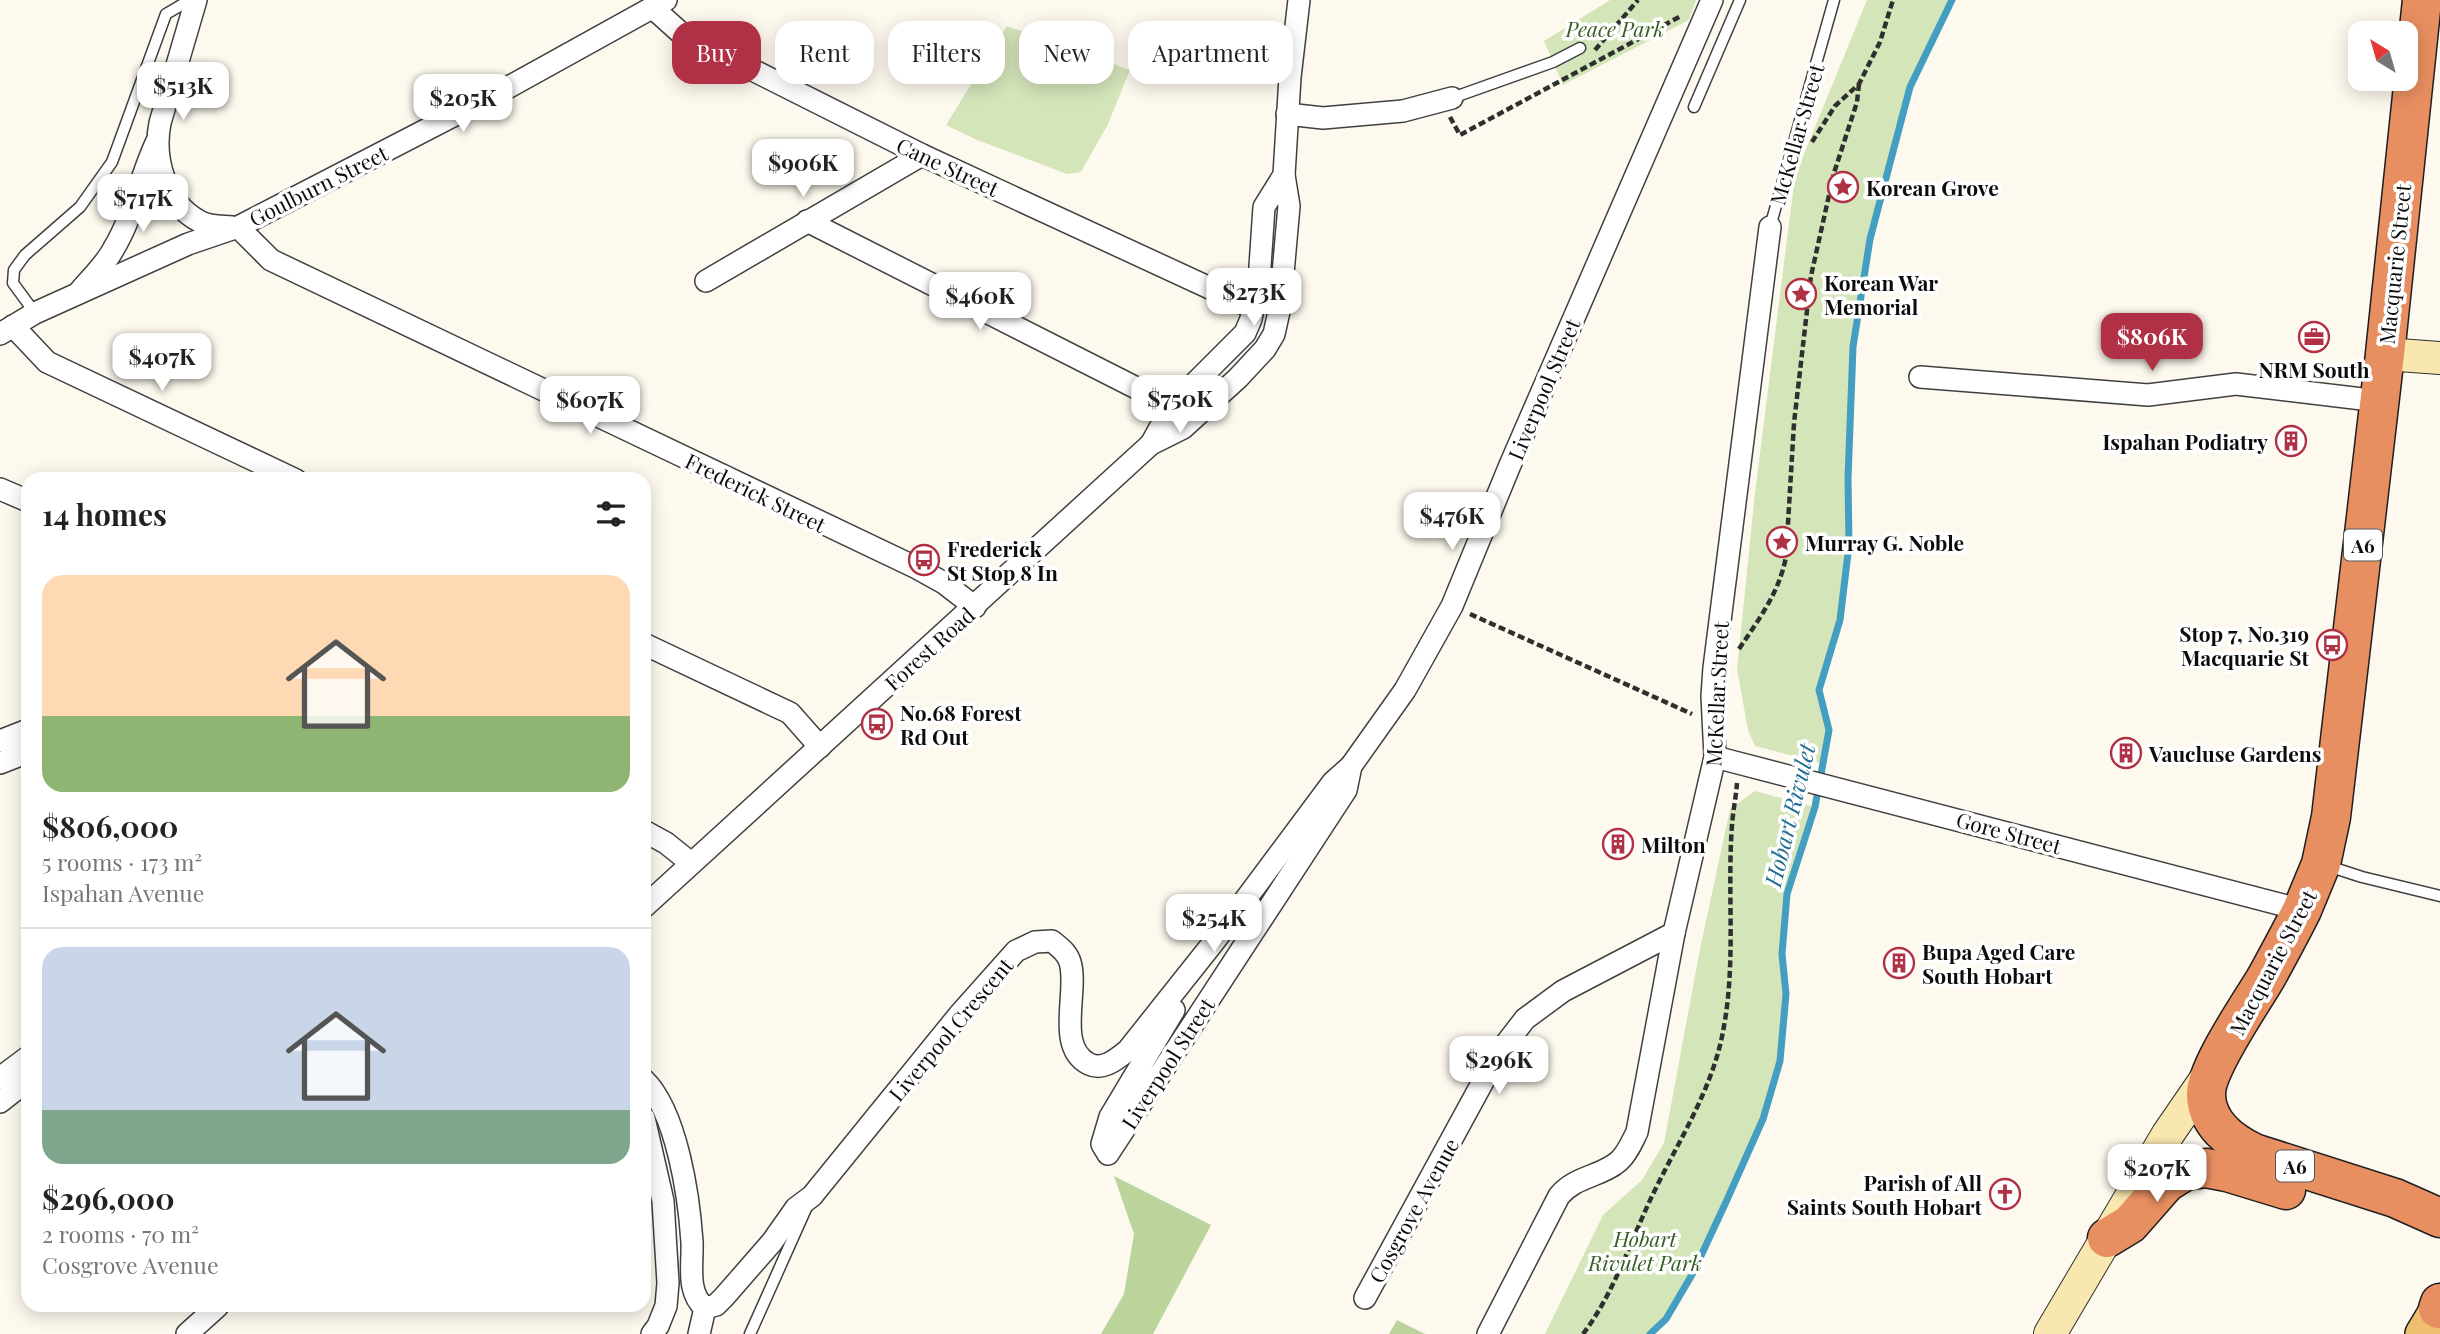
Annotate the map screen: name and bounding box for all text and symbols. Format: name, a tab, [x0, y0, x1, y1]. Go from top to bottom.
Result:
park label: Peace Park	[1565, 14, 1664, 42]
chip: Buy	[672, 21, 761, 84]
chip: Rent	[775, 21, 874, 84]
chip: Filters	[888, 21, 1005, 84]
chip: New	[1019, 21, 1114, 84]
chip: Apartment	[1128, 21, 1293, 84]
north arrow	[2348, 21, 2418, 91]
map controls	[2348, 21, 2418, 91]
street label: McKellar Street	[1762, 60, 1830, 208]
pin: $513K	[134, 62, 232, 122]
text: $513K	[153, 69, 213, 100]
pin: $205K	[414, 74, 512, 134]
text: $205K	[429, 81, 497, 112]
street label: Cane Street	[892, 130, 1004, 202]
street label: Goulburn Street	[244, 138, 393, 232]
pin: $906K	[754, 140, 852, 199]
text: $906K	[768, 146, 838, 177]
place icon: Korean Grove	[1826, 170, 1860, 204]
place label: Korean Grove	[1866, 173, 1999, 201]
pin: $717K	[94, 174, 192, 234]
text: $717K	[113, 181, 173, 212]
street label: Macquarie Street	[2372, 182, 2416, 346]
pin: $273K	[1205, 268, 1303, 328]
place label: Korean War Memorial	[1824, 268, 1938, 320]
pin: $460K	[931, 272, 1029, 332]
text: $273K	[1222, 275, 1286, 306]
place icon: Korean War Memorial	[1784, 277, 1818, 311]
text: $460K	[945, 279, 1015, 310]
street label: Liverpool Street	[1501, 313, 1586, 464]
pin: $806K	[2103, 314, 2201, 373]
text: $806K	[2117, 320, 2187, 351]
office icon: NRM South	[2297, 320, 2331, 354]
pin: $407K	[113, 334, 211, 393]
text: $407K	[128, 340, 196, 371]
place label: NRM South	[2258, 355, 2370, 383]
pin: $607K	[541, 376, 639, 436]
pin: $750K	[1131, 376, 1229, 435]
text: $750K	[1147, 382, 1213, 413]
text: $607K	[556, 383, 624, 414]
building icon: Ispahan Podiatry	[2274, 424, 2308, 458]
place label: Ispahan Podiatry	[2102, 427, 2268, 455]
street label: Frederick Street	[681, 446, 831, 538]
pin: $476K	[1403, 492, 1501, 552]
text: 14 homes	[42, 494, 167, 534]
icon: filters	[592, 495, 630, 533]
text: $476K	[1420, 499, 1484, 530]
place icon: Murray G. Noble	[1765, 525, 1799, 559]
place label: Murray G. Noble	[1805, 528, 1964, 556]
road number: A6	[2344, 530, 2382, 560]
place label: Frederick St Stop 8 In	[947, 534, 1058, 586]
bus stop icon: Frederick St Stop 8 In	[907, 543, 941, 577]
street label: Forest Road	[878, 600, 980, 696]
place label: Stop 7, No.319 Macquarie St	[2179, 619, 2310, 671]
street label: McKellar Street	[1698, 620, 1734, 767]
icon: home	[273, 621, 399, 747]
bus stop icon: Stop 7, No.319 Macquarie St	[2315, 628, 2349, 662]
place label: No.68 Forest Rd Out	[900, 698, 1022, 750]
bus stop icon: No.68 Forest Rd Out	[860, 707, 894, 741]
building icon: Vaucluse Gardens	[2109, 736, 2143, 770]
water label: Hobart Rivulet	[1756, 739, 1822, 891]
place label: Vaucluse Gardens	[2148, 739, 2321, 767]
street label: Gore Street	[1953, 805, 2065, 860]
text: $806,000	[42, 806, 178, 846]
building icon: Milton	[1601, 827, 1635, 861]
place label: Milton	[1641, 830, 1706, 858]
text: 5 rooms · 173 m²	[42, 846, 202, 877]
text: Ispahan Avenue	[42, 877, 204, 908]
street label: Macquarie Street	[2222, 884, 2322, 1040]
pin: $254K	[1165, 894, 1263, 954]
text: $254K	[1182, 901, 1246, 932]
place label: Bupa Aged Care South Hobart	[1922, 937, 2075, 989]
building icon: Bupa Aged Care South Hobart	[1882, 946, 1916, 980]
street label: Liverpool Crescent	[882, 951, 1019, 1107]
street label: Liverpool Street	[1114, 992, 1220, 1134]
icon: home	[273, 993, 399, 1119]
pin: $296K	[1450, 1036, 1548, 1096]
text: $296K	[1465, 1043, 1533, 1074]
street label: Cosgrove Avenue	[1362, 1133, 1464, 1287]
pin: $207K	[2108, 1144, 2206, 1204]
road number: A6	[2276, 1150, 2314, 1182]
text: $207K	[2124, 1151, 2190, 1182]
place label: Parish of All Saints South Hobart	[1787, 1168, 1983, 1220]
church icon: Parish of All Saints South Hobart	[1988, 1177, 2022, 1211]
text: $296,000	[42, 1178, 175, 1218]
text: 2 rooms · 70 m²	[42, 1218, 199, 1249]
park label: Hobart Rivulet Park	[1587, 1224, 1702, 1276]
text: Cosgrove Avenue	[42, 1249, 219, 1280]

